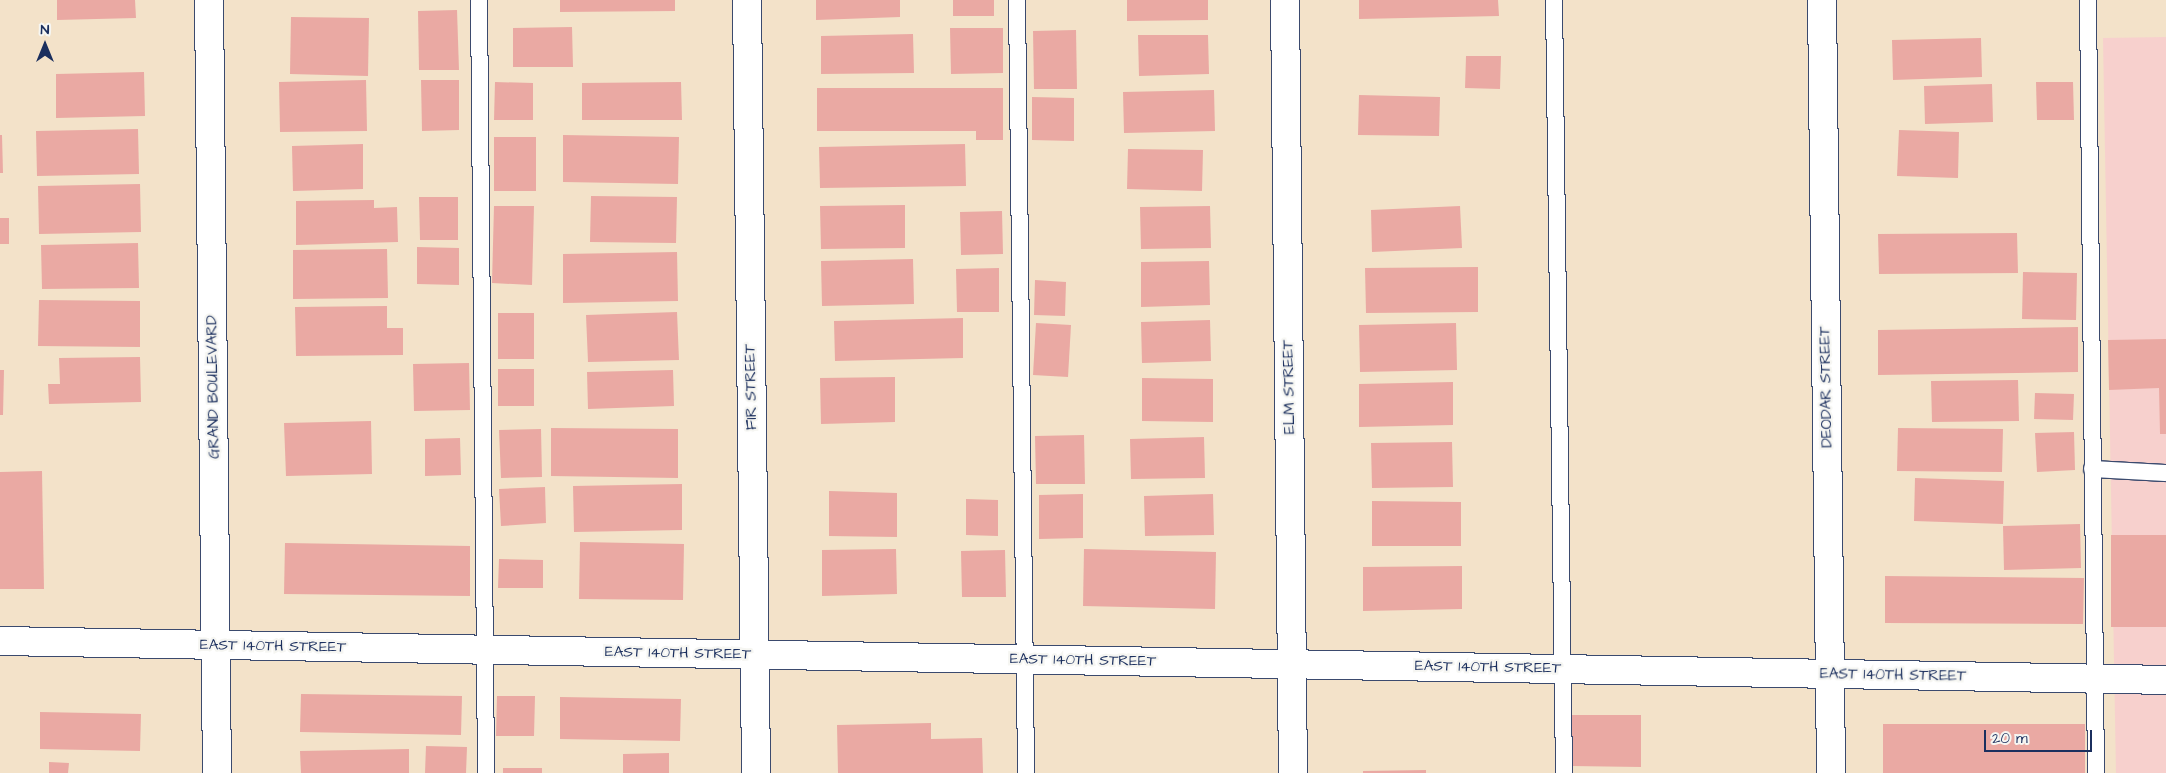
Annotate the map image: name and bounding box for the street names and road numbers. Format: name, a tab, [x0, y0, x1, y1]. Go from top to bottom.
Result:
street label: GRAND BOULEVARD	[203, 315, 223, 459]
street label: DEODAR STREET	[1816, 326, 1836, 448]
street label: ELM STREET	[1279, 340, 1299, 434]
street label: FIR STREET	[741, 344, 761, 430]
street label: EAST 140TH STREET	[200, 636, 346, 656]
street label: EAST 140TH STREET	[605, 643, 751, 663]
street label: EAST 140TH STREET	[1010, 650, 1156, 670]
street label: EAST 140TH STREET	[1415, 657, 1561, 677]
street label: EAST 140TH STREET	[1820, 665, 1966, 685]

